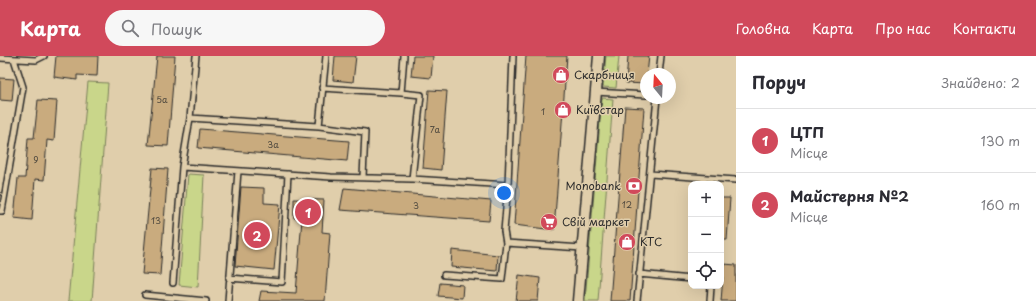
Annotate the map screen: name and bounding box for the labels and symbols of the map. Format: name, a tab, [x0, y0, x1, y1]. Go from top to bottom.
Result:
shop icon: Скарбниця	[551, 65, 571, 85]
place label: Скарбниця	[574, 66, 635, 83]
north arrow	[640, 68, 676, 104]
house number: 5а	[156, 92, 168, 106]
shop icon: Київстар	[553, 100, 573, 120]
place label: Київстар	[576, 101, 624, 118]
house number: 1	[541, 104, 545, 118]
house number: 7а	[430, 122, 441, 136]
house number: 3а	[267, 137, 279, 151]
house number: 9	[33, 152, 39, 166]
bank icon: Monobank	[624, 176, 644, 196]
place label: Monobank	[565, 177, 621, 194]
your location	[494, 183, 514, 203]
pin: 1	[295, 197, 321, 227]
house number: 12	[622, 197, 632, 211]
house number: 3	[413, 198, 419, 212]
supermarket icon: Свій маркет	[539, 212, 559, 232]
house number: 13	[151, 213, 161, 227]
place label: Свій маркет	[562, 213, 630, 230]
pin: 2	[244, 220, 270, 250]
shop icon: КТС	[617, 232, 637, 252]
place label: КТС	[640, 233, 662, 250]

